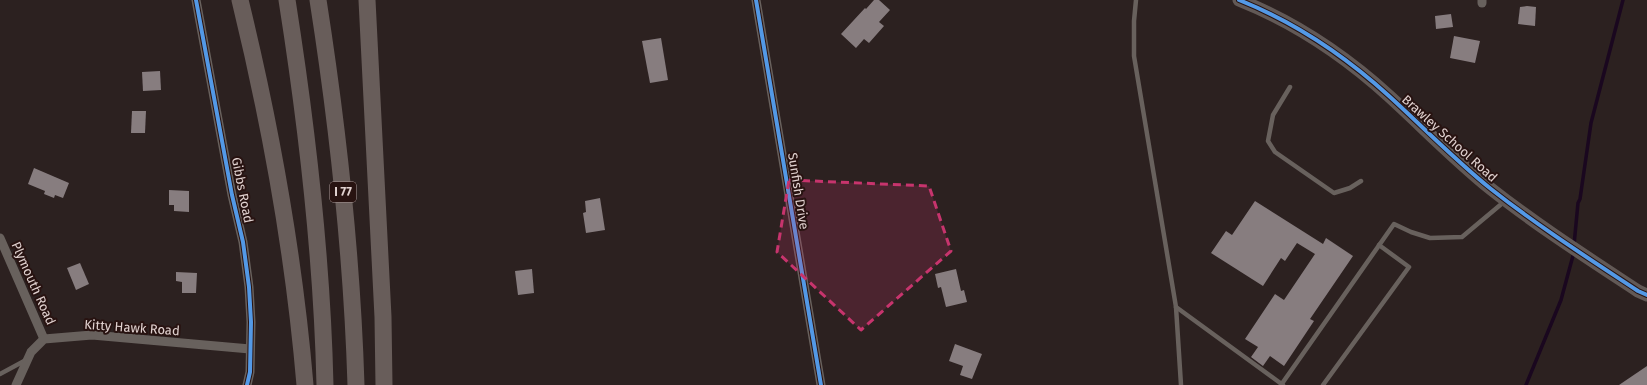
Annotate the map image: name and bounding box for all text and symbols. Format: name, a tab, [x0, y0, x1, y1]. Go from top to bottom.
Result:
street label: Brawley School Road	[1399, 92, 1500, 185]
street label: Sunfish Drive	[785, 152, 812, 230]
street label: Gibbs Road	[229, 156, 256, 224]
road number: I 77	[330, 182, 356, 202]
street label: Plymouth Road	[8, 239, 59, 327]
street label: Kitty Hawk Road	[84, 317, 180, 338]

